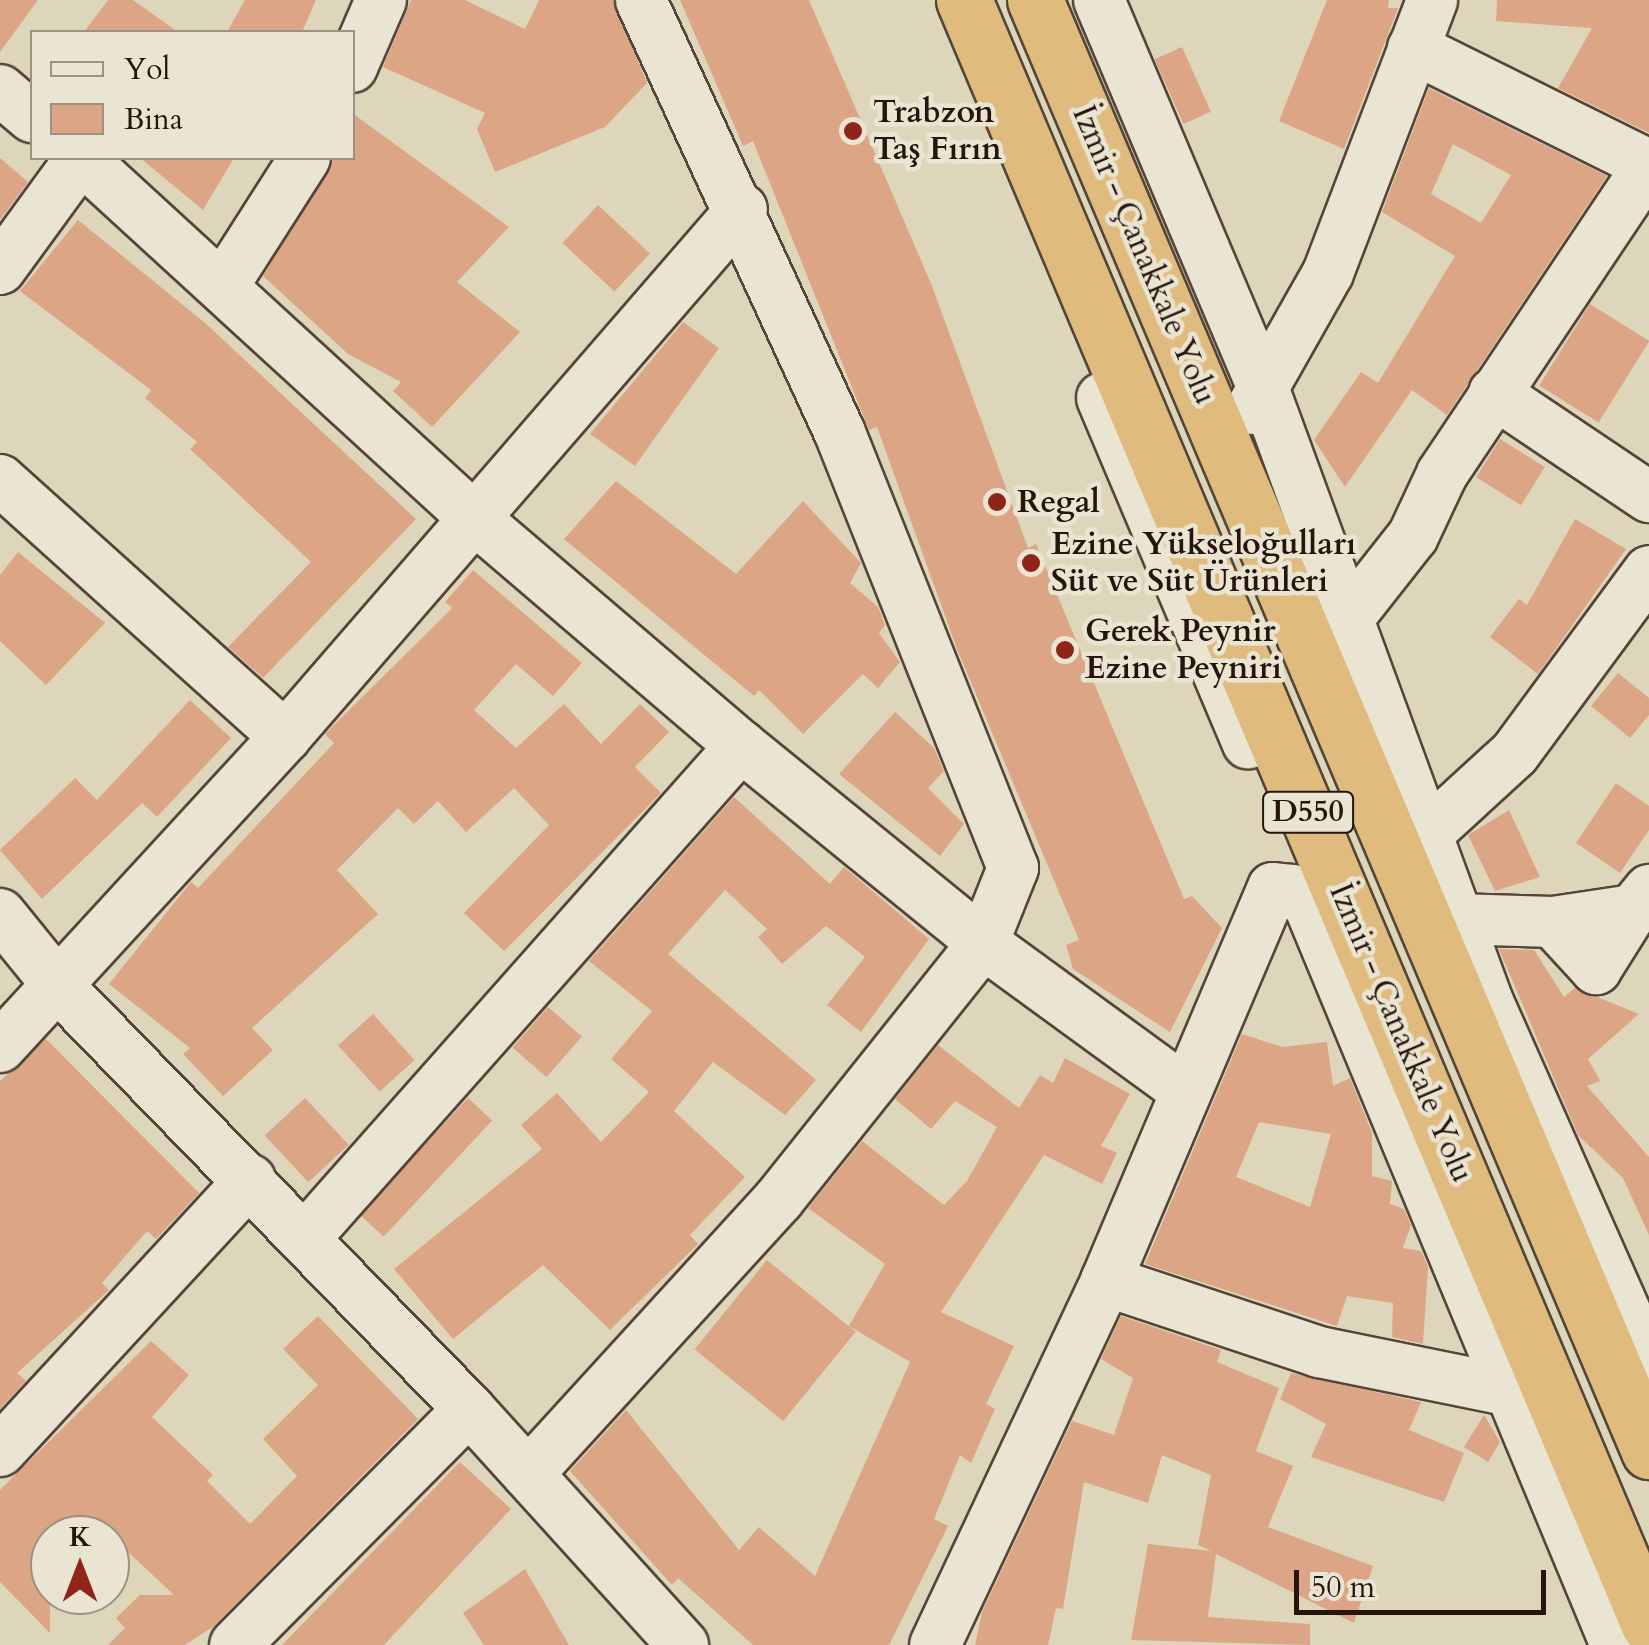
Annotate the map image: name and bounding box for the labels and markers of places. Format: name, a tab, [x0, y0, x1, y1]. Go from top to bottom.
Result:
place label: Trabzon Taş Fırın	[873, 94, 1002, 169]
marker: Trabzon Taş Fırın	[842, 120, 864, 142]
place label: Regal	[1017, 483, 1100, 521]
marker: Regal	[986, 491, 1008, 513]
place label: Ezine Yükseloğulları Süt ve Süt Ürünleri	[1051, 526, 1356, 601]
marker: Ezine Yükseloğulları Süt ve Süt Ürünleri	[1020, 552, 1042, 574]
place label: Gerek Peynir Ezine Peyniri	[1085, 613, 1282, 688]
marker: Gerek Peynir Ezine Peyniri	[1054, 639, 1076, 661]

